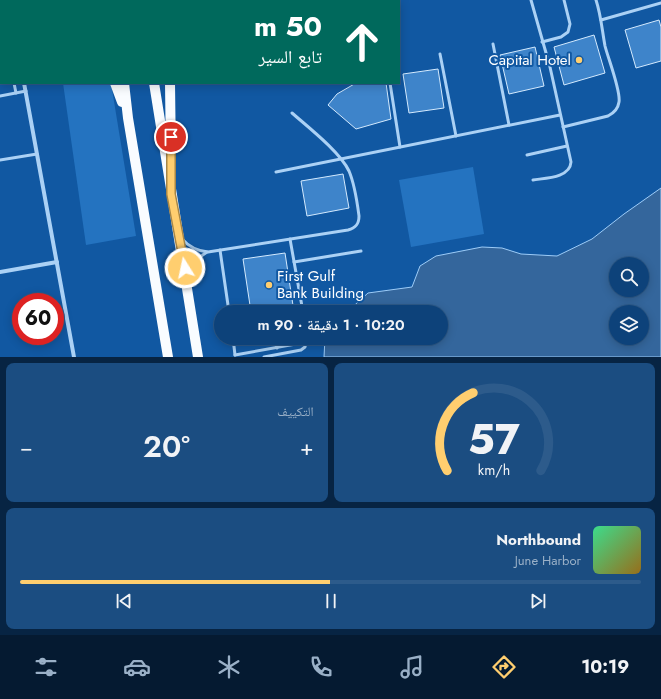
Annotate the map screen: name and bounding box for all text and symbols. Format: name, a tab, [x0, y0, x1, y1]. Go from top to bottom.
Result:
text: 50 m	[254, 6, 322, 47]
icon: ahead	[336, 16, 388, 68]
text: تابع السير	[259, 44, 322, 70]
place label: Capital Hotel	[489, 49, 571, 71]
marker: Capital Hotel	[574, 55, 584, 65]
pin	[154, 120, 188, 154]
icon: arrive	[160, 126, 182, 148]
position arrow	[164, 247, 206, 289]
map controls	[609, 257, 649, 345]
button: search	[609, 257, 649, 297]
place label: First Gulf Bank Building	[277, 265, 364, 304]
marker: First Gulf Bank Building	[264, 280, 274, 290]
speed limit sign: 60	[12, 293, 64, 345]
button: layers	[609, 305, 649, 345]
text: 10:20 · 1 دقيقة · 90 m	[257, 314, 405, 336]
text: التكييف	[277, 402, 314, 421]
text: 57	[468, 408, 520, 469]
text: 20°	[143, 425, 190, 468]
text: −	[20, 431, 33, 463]
text: +	[300, 431, 314, 463]
text: km/h	[478, 459, 510, 479]
text: Northbound	[496, 529, 581, 551]
text: June Harbor	[515, 551, 581, 570]
icon: previous	[113, 590, 135, 612]
icon: pause	[320, 590, 342, 612]
icon: next	[527, 590, 549, 612]
icon: filters	[32, 653, 60, 681]
icon: car	[123, 653, 151, 681]
icon: climate	[215, 653, 243, 681]
icon: phone	[307, 653, 335, 681]
icon: music	[398, 653, 426, 681]
icon: directions	[490, 653, 518, 681]
text: 10:19	[581, 654, 629, 680]

